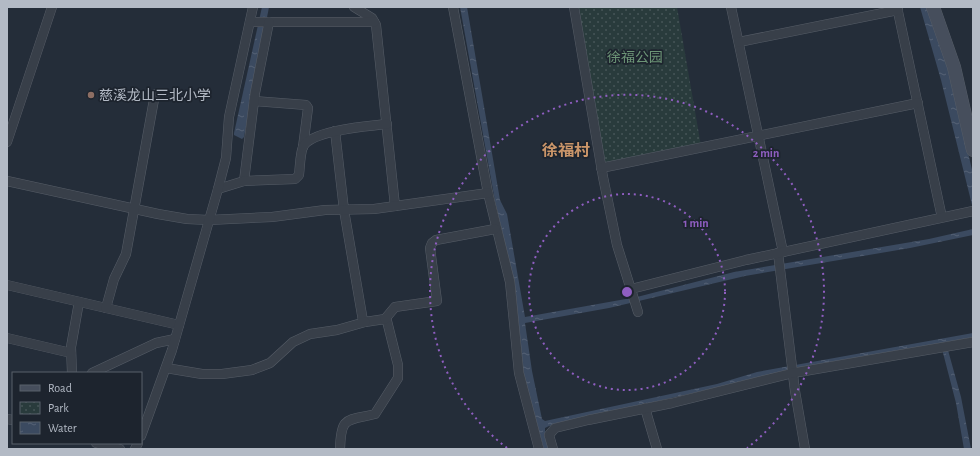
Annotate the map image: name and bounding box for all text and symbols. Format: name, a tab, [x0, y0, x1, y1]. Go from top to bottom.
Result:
park label: 徐福公园	[607, 50, 663, 65]
place label: 慈溪龙山三北小学	[99, 87, 211, 103]
marker: 慈溪龙山三北小学	[86, 90, 96, 100]
district label: 徐福村	[542, 141, 590, 159]
text: 2 min	[753, 147, 779, 159]
text: 1 min	[683, 217, 709, 229]
centre of rings	[620, 285, 634, 299]
legend	[12, 372, 142, 444]
text: Road	[48, 382, 72, 394]
text: Park	[48, 402, 69, 414]
text: Water	[48, 422, 77, 434]

